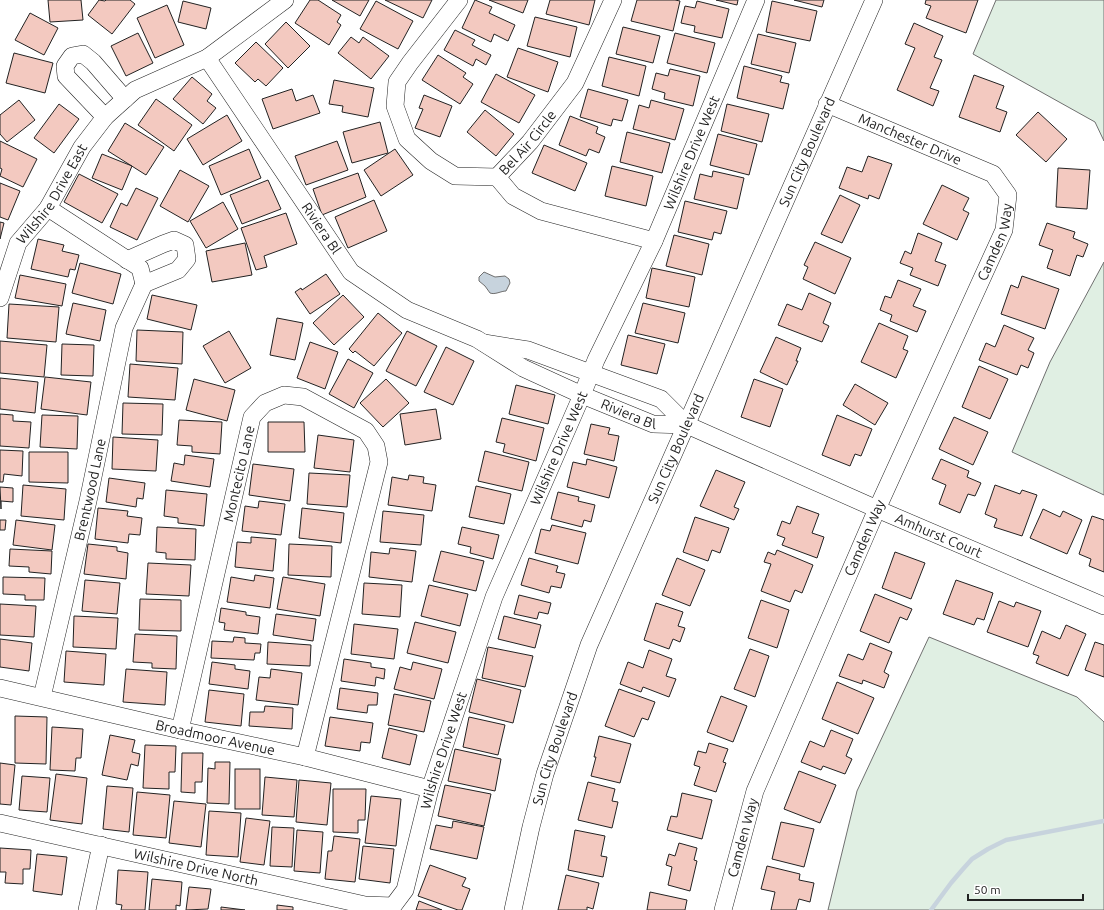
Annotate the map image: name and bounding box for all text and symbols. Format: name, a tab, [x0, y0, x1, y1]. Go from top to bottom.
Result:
street label: Wilshire Drive West	[660, 93, 723, 212]
street label: Sun City Boulevard	[776, 95, 838, 209]
street label: Bel Air Circle	[495, 107, 559, 178]
street label: Manchester Drive	[856, 110, 964, 168]
street label: Wilshire Drive East	[13, 140, 91, 247]
street label: Riviera Bl	[299, 199, 345, 257]
street label: Camden Way	[974, 202, 1015, 283]
street label: Wilshire Drive West	[527, 388, 591, 507]
street label: Sun City Boulevard	[645, 391, 707, 506]
street label: Riviera Bl	[599, 396, 656, 432]
street label: Montecito Lane	[220, 424, 258, 523]
street label: Brentwood Lane	[71, 437, 109, 542]
street label: Camden Way	[841, 497, 888, 579]
street label: Amhurst Court	[893, 510, 985, 561]
street label: Wilshire Drive West	[417, 689, 470, 811]
street label: Sun City Boulevard	[529, 690, 580, 807]
street label: Broadmoor Avenue	[154, 717, 277, 758]
street label: Camden Way	[724, 796, 761, 879]
street label: Wilshire Drive North	[132, 845, 260, 889]
scale bar	[968, 876, 1083, 902]
text: 50 m	[974, 883, 1001, 896]

